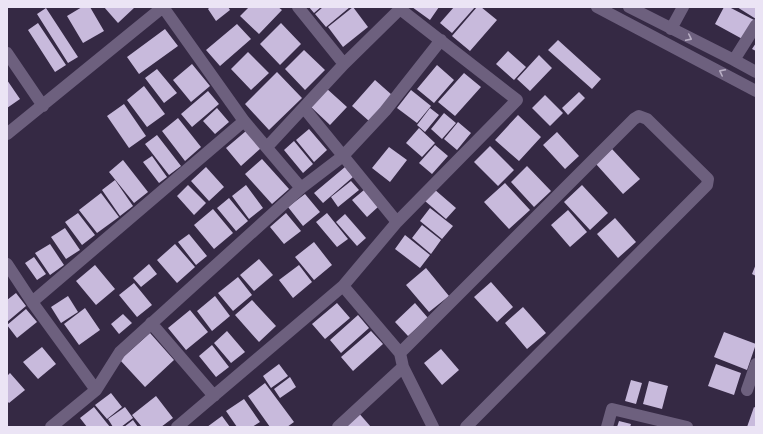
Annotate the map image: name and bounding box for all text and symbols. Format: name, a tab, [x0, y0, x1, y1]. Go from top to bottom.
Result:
one-way arrow	[684, 33, 692, 40]
one-way arrow	[718, 69, 726, 77]

